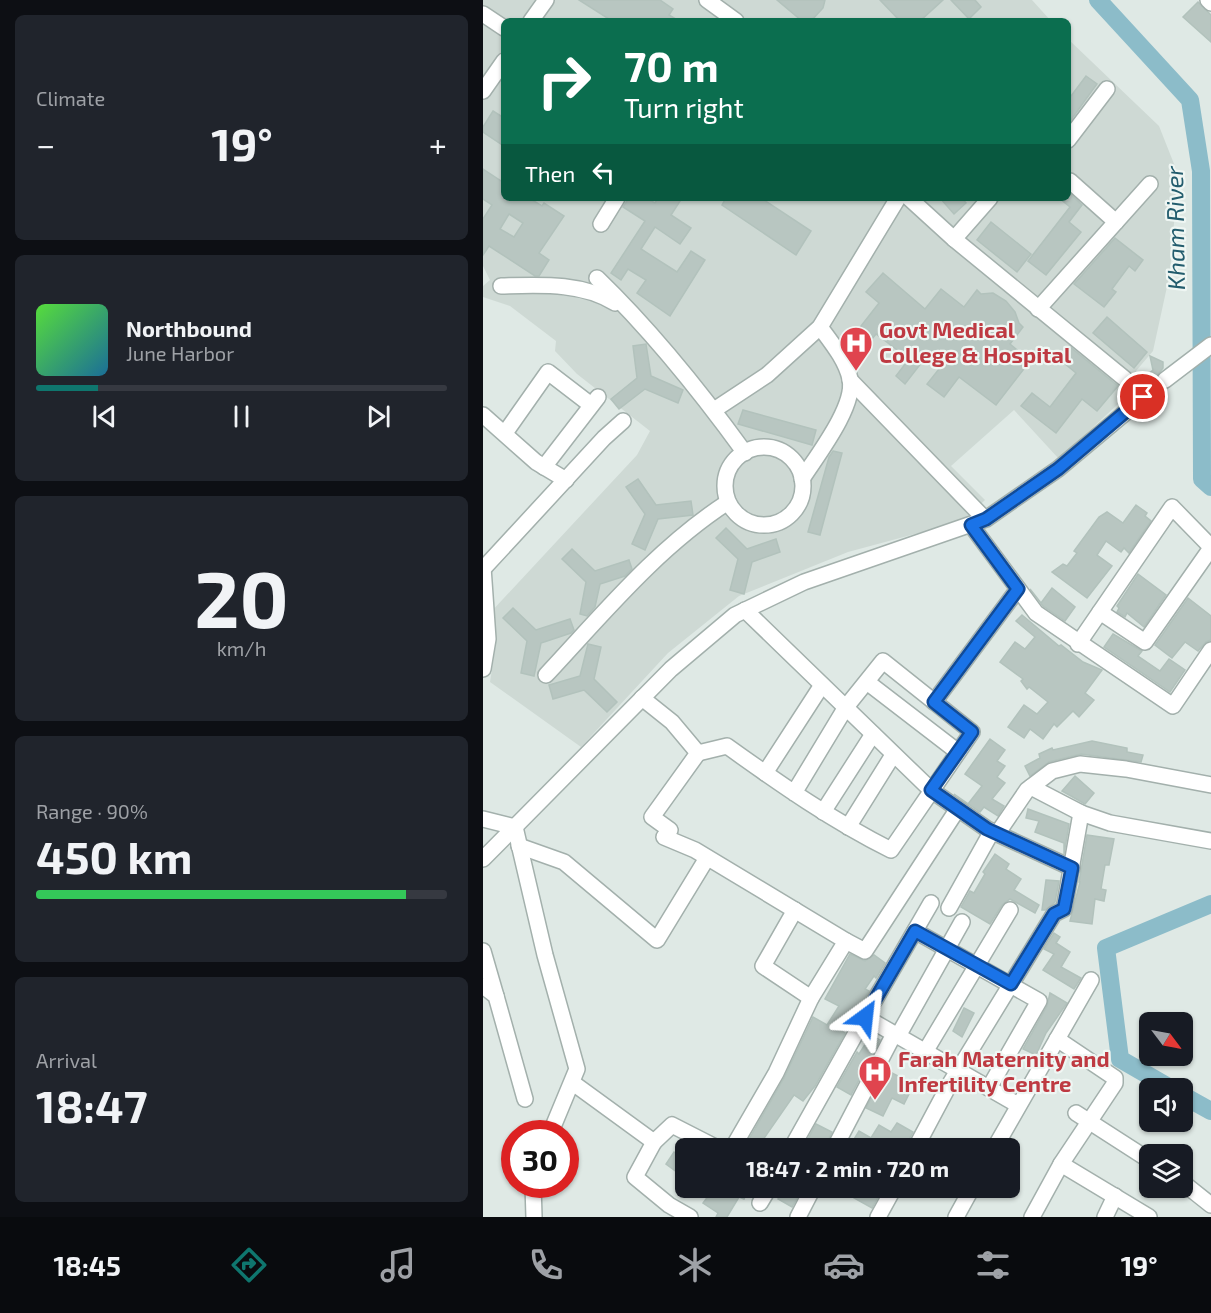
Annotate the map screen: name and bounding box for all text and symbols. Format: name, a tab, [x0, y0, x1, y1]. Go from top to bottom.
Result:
text: 70 m	[624, 40, 719, 90]
icon: right	[525, 42, 603, 120]
text: Climate	[36, 86, 105, 110]
text: Turn right	[624, 91, 744, 123]
text: 19°	[211, 116, 273, 170]
text: −	[36, 124, 55, 164]
text: +	[429, 124, 447, 164]
icon: left	[587, 156, 620, 189]
text: Then	[525, 160, 575, 186]
water label: Kham River	[1159, 165, 1190, 290]
text: Northbound	[126, 315, 252, 341]
place label: Govt Medical College & Hospital	[879, 316, 1072, 367]
hospital icon: Govt Medical College & Hospital	[838, 325, 874, 372]
text: June Harbor	[126, 341, 234, 365]
pin	[1117, 371, 1168, 422]
icon: arrive	[1126, 380, 1159, 413]
icon: previous	[88, 400, 121, 433]
icon: pause	[225, 400, 258, 433]
icon: next	[362, 400, 395, 433]
text: 20	[194, 550, 289, 644]
text: km/h	[217, 636, 266, 660]
text: Range · 90%	[36, 799, 148, 823]
text: 450 km	[36, 829, 192, 883]
position arrow	[833, 985, 897, 1049]
north arrow	[1139, 1012, 1193, 1066]
map controls	[1139, 1012, 1193, 1198]
place label: Farah Maternity and Infertility Centre	[898, 1045, 1110, 1097]
text: Arrival	[36, 1048, 97, 1072]
hospital icon: Farah Maternity and Infertility Centre	[857, 1054, 893, 1101]
text: 18:47	[36, 1078, 147, 1132]
button: sound	[1139, 1078, 1193, 1132]
speed limit sign: 30	[501, 1120, 579, 1198]
button: layers	[1139, 1144, 1193, 1198]
text: 18:47 · 2 min · 720 m	[746, 1155, 949, 1181]
icon: directions	[228, 1244, 270, 1286]
icon: music	[377, 1244, 419, 1286]
icon: phone	[525, 1244, 567, 1286]
icon: climate	[674, 1244, 716, 1286]
icon: car	[823, 1244, 865, 1286]
icon: filters	[972, 1244, 1014, 1286]
text: 18:45	[53, 1249, 121, 1281]
text: 19°	[1121, 1249, 1158, 1281]

